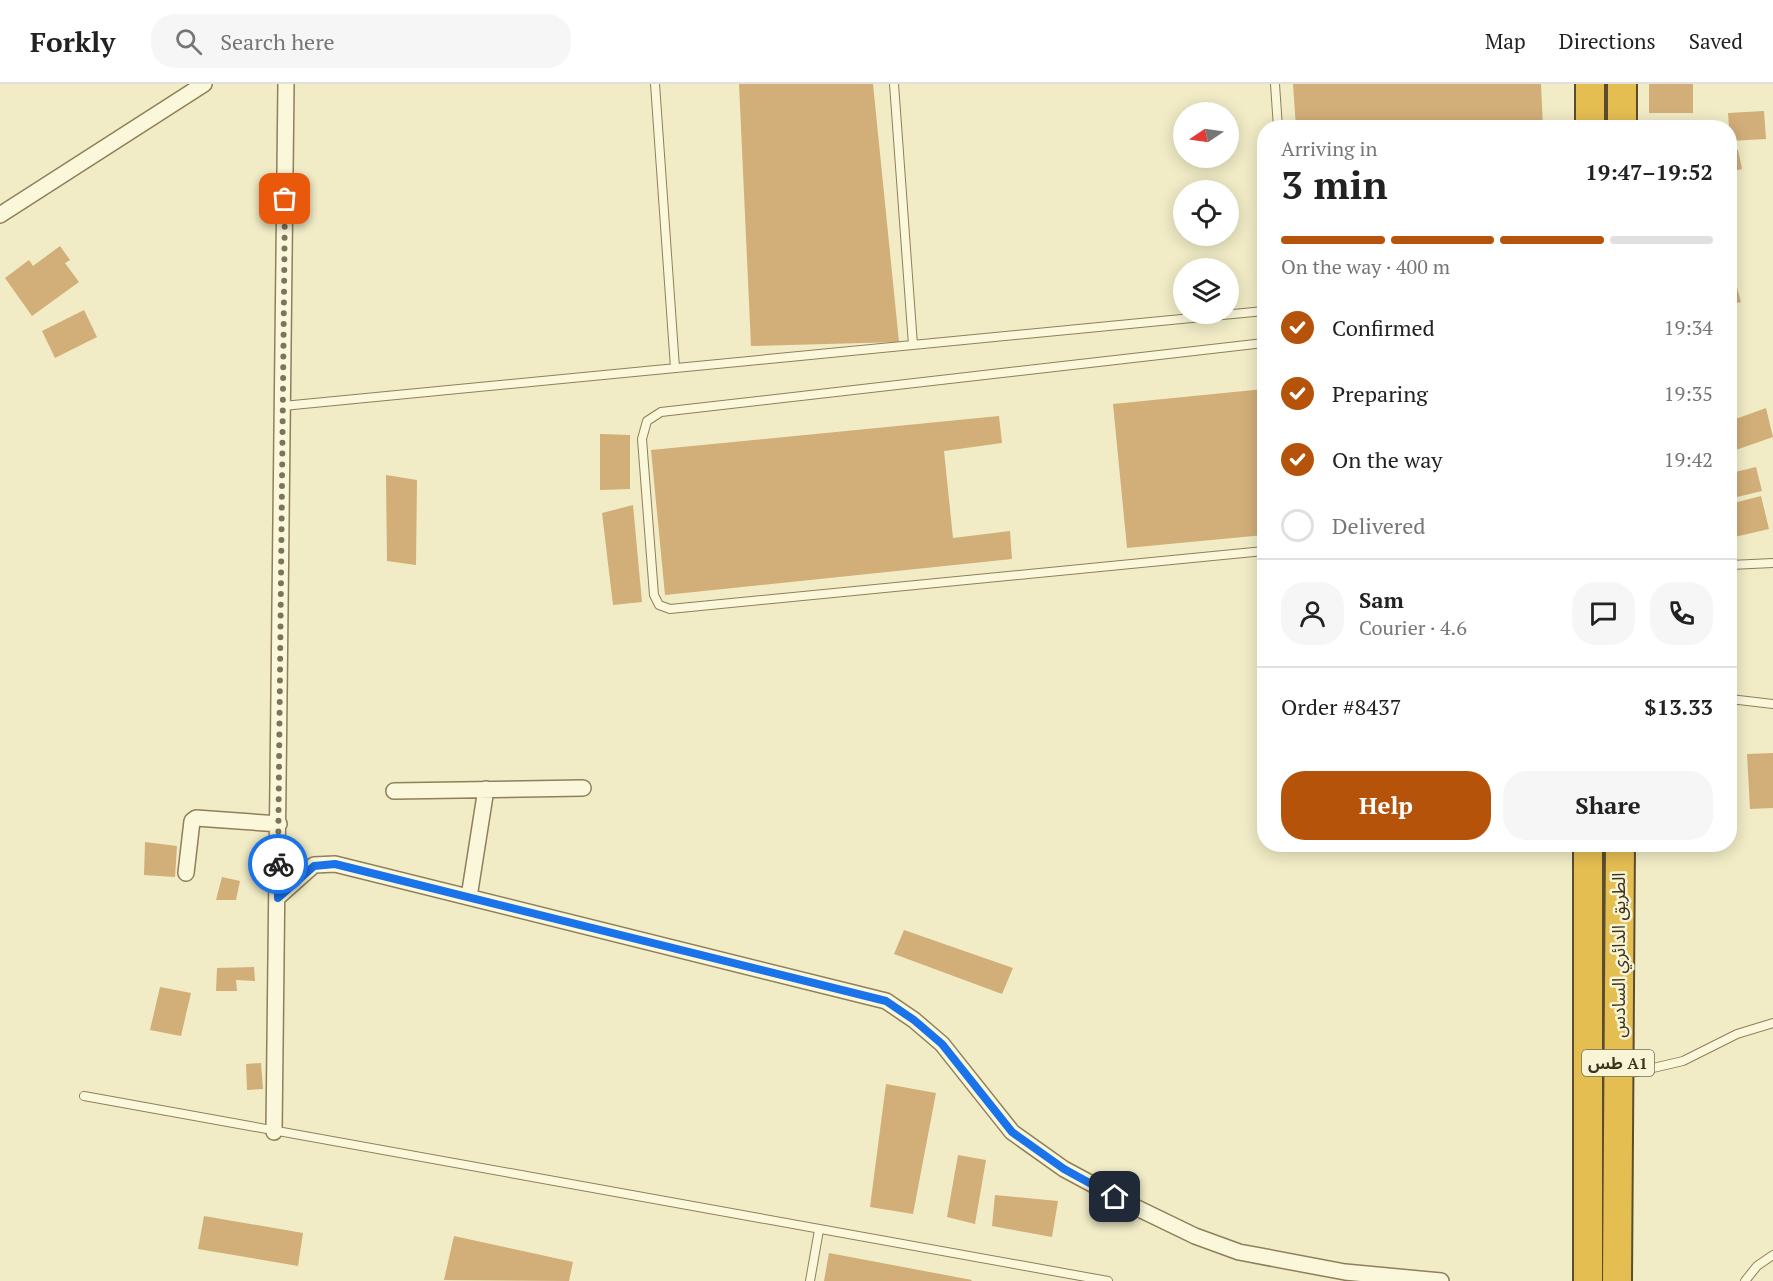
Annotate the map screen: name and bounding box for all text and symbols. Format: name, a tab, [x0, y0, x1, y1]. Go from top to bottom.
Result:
search box	[151, 14, 571, 68]
text: Forkly	[30, 23, 115, 60]
icon: search	[172, 25, 205, 58]
text: Search here	[220, 27, 335, 56]
text: Map	[1485, 27, 1526, 55]
text: Directions	[1559, 27, 1656, 55]
text: Saved	[1689, 27, 1743, 55]
north arrow	[1173, 102, 1239, 168]
map controls	[1173, 102, 1239, 324]
text: Arriving in	[1281, 135, 1377, 162]
text: 19:47–19:52	[1585, 157, 1713, 186]
text: 3 min	[1281, 158, 1388, 210]
pin	[259, 173, 310, 224]
button: locate	[1173, 180, 1239, 246]
icon: bag	[268, 182, 301, 215]
text: On the way · 400 m	[1281, 253, 1450, 280]
button: layers	[1173, 258, 1239, 324]
icon: check	[1281, 311, 1314, 344]
text: Confirmed	[1332, 313, 1435, 342]
text: 19:34	[1664, 314, 1713, 341]
icon: check	[1281, 377, 1314, 410]
text: Preparing	[1332, 379, 1428, 408]
text: 19:35	[1664, 380, 1713, 407]
icon: check	[1281, 443, 1314, 476]
text: On the way	[1332, 445, 1442, 474]
text: 19:42	[1664, 446, 1713, 473]
text: Delivered	[1332, 511, 1425, 540]
button: person	[1281, 582, 1344, 645]
button: chat	[1572, 582, 1635, 645]
button: phone	[1650, 582, 1713, 645]
text: Sam	[1359, 585, 1404, 614]
text: Courier · 4.6	[1359, 614, 1467, 641]
text: Order #8437	[1281, 692, 1401, 721]
text: $13.33	[1644, 692, 1713, 721]
button: Help	[1281, 771, 1491, 840]
button: Share	[1503, 771, 1713, 840]
courier	[248, 834, 308, 894]
icon: bike	[262, 848, 295, 881]
street label: الطريق الدائري السادس	[1606, 872, 1632, 1038]
road number: طس A1	[1582, 1050, 1654, 1076]
pin	[1089, 1171, 1140, 1222]
icon: home	[1098, 1180, 1131, 1213]

